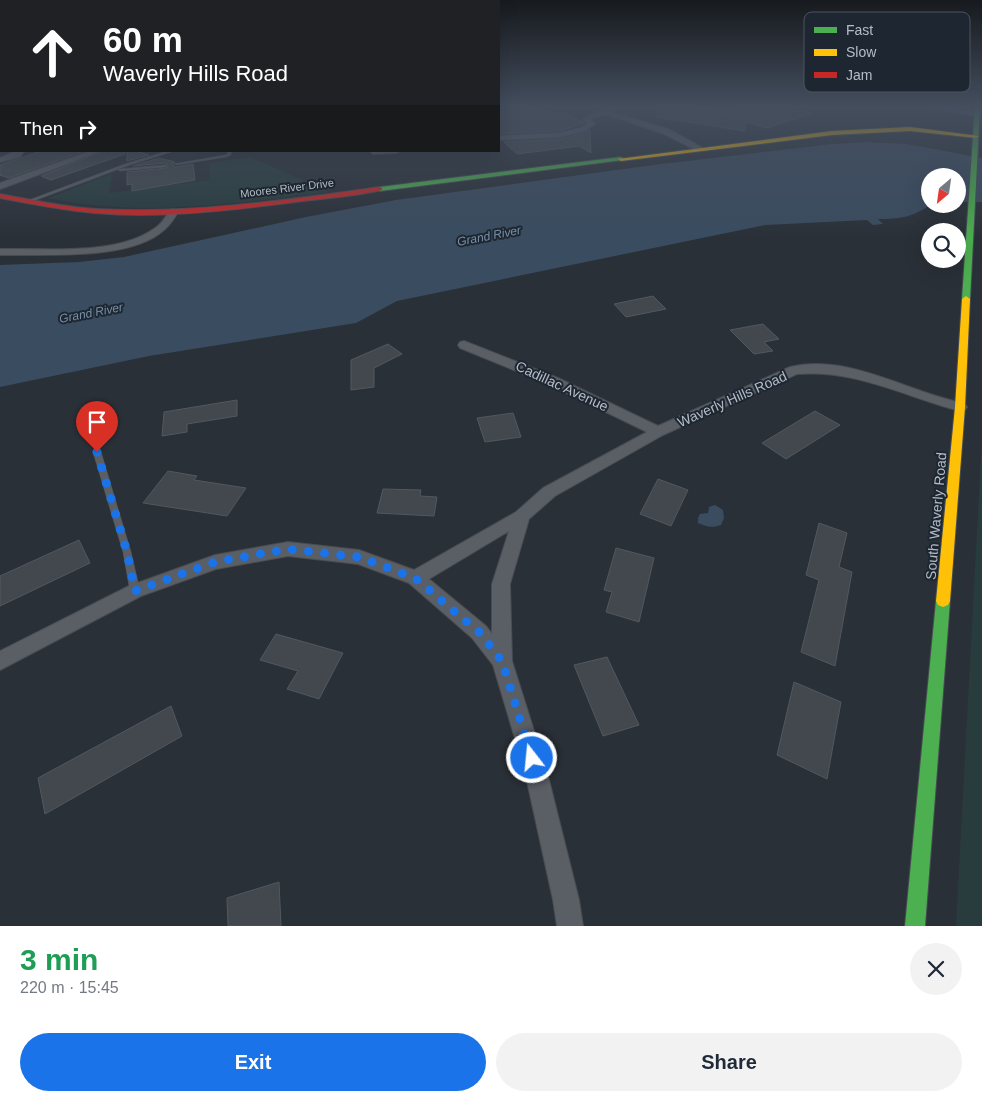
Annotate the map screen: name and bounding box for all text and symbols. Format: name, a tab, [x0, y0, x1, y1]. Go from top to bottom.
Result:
legend	[804, 12, 970, 92]
icon: ahead	[20, 20, 85, 85]
text: 60 m	[103, 20, 183, 59]
text: Fast	[846, 22, 873, 38]
text: Slow	[846, 44, 877, 60]
text: Waverly Hills Road	[103, 61, 288, 86]
text: Jam	[846, 67, 872, 83]
icon: right	[73, 115, 101, 143]
text: Then	[20, 118, 63, 139]
north arrow	[921, 168, 966, 212]
map controls	[921, 168, 966, 268]
street label: Moores River Drive	[240, 176, 334, 200]
water label: Grand River	[456, 223, 523, 249]
button: search	[921, 223, 966, 268]
water label: Grand River	[58, 300, 125, 326]
street label: Cadillac Avenue	[513, 358, 611, 415]
street label: Waverly Hills Road	[675, 368, 789, 430]
pin	[76, 401, 118, 452]
icon: arrive	[83, 408, 111, 436]
street label: South Waverly Road	[922, 452, 950, 580]
position arrow	[505, 731, 557, 783]
text: 3 min	[20, 943, 98, 976]
button: close	[910, 943, 962, 995]
text: 220 m · 15:45	[20, 979, 119, 996]
button: Exit	[20, 1033, 486, 1091]
button: Share	[496, 1033, 962, 1091]

